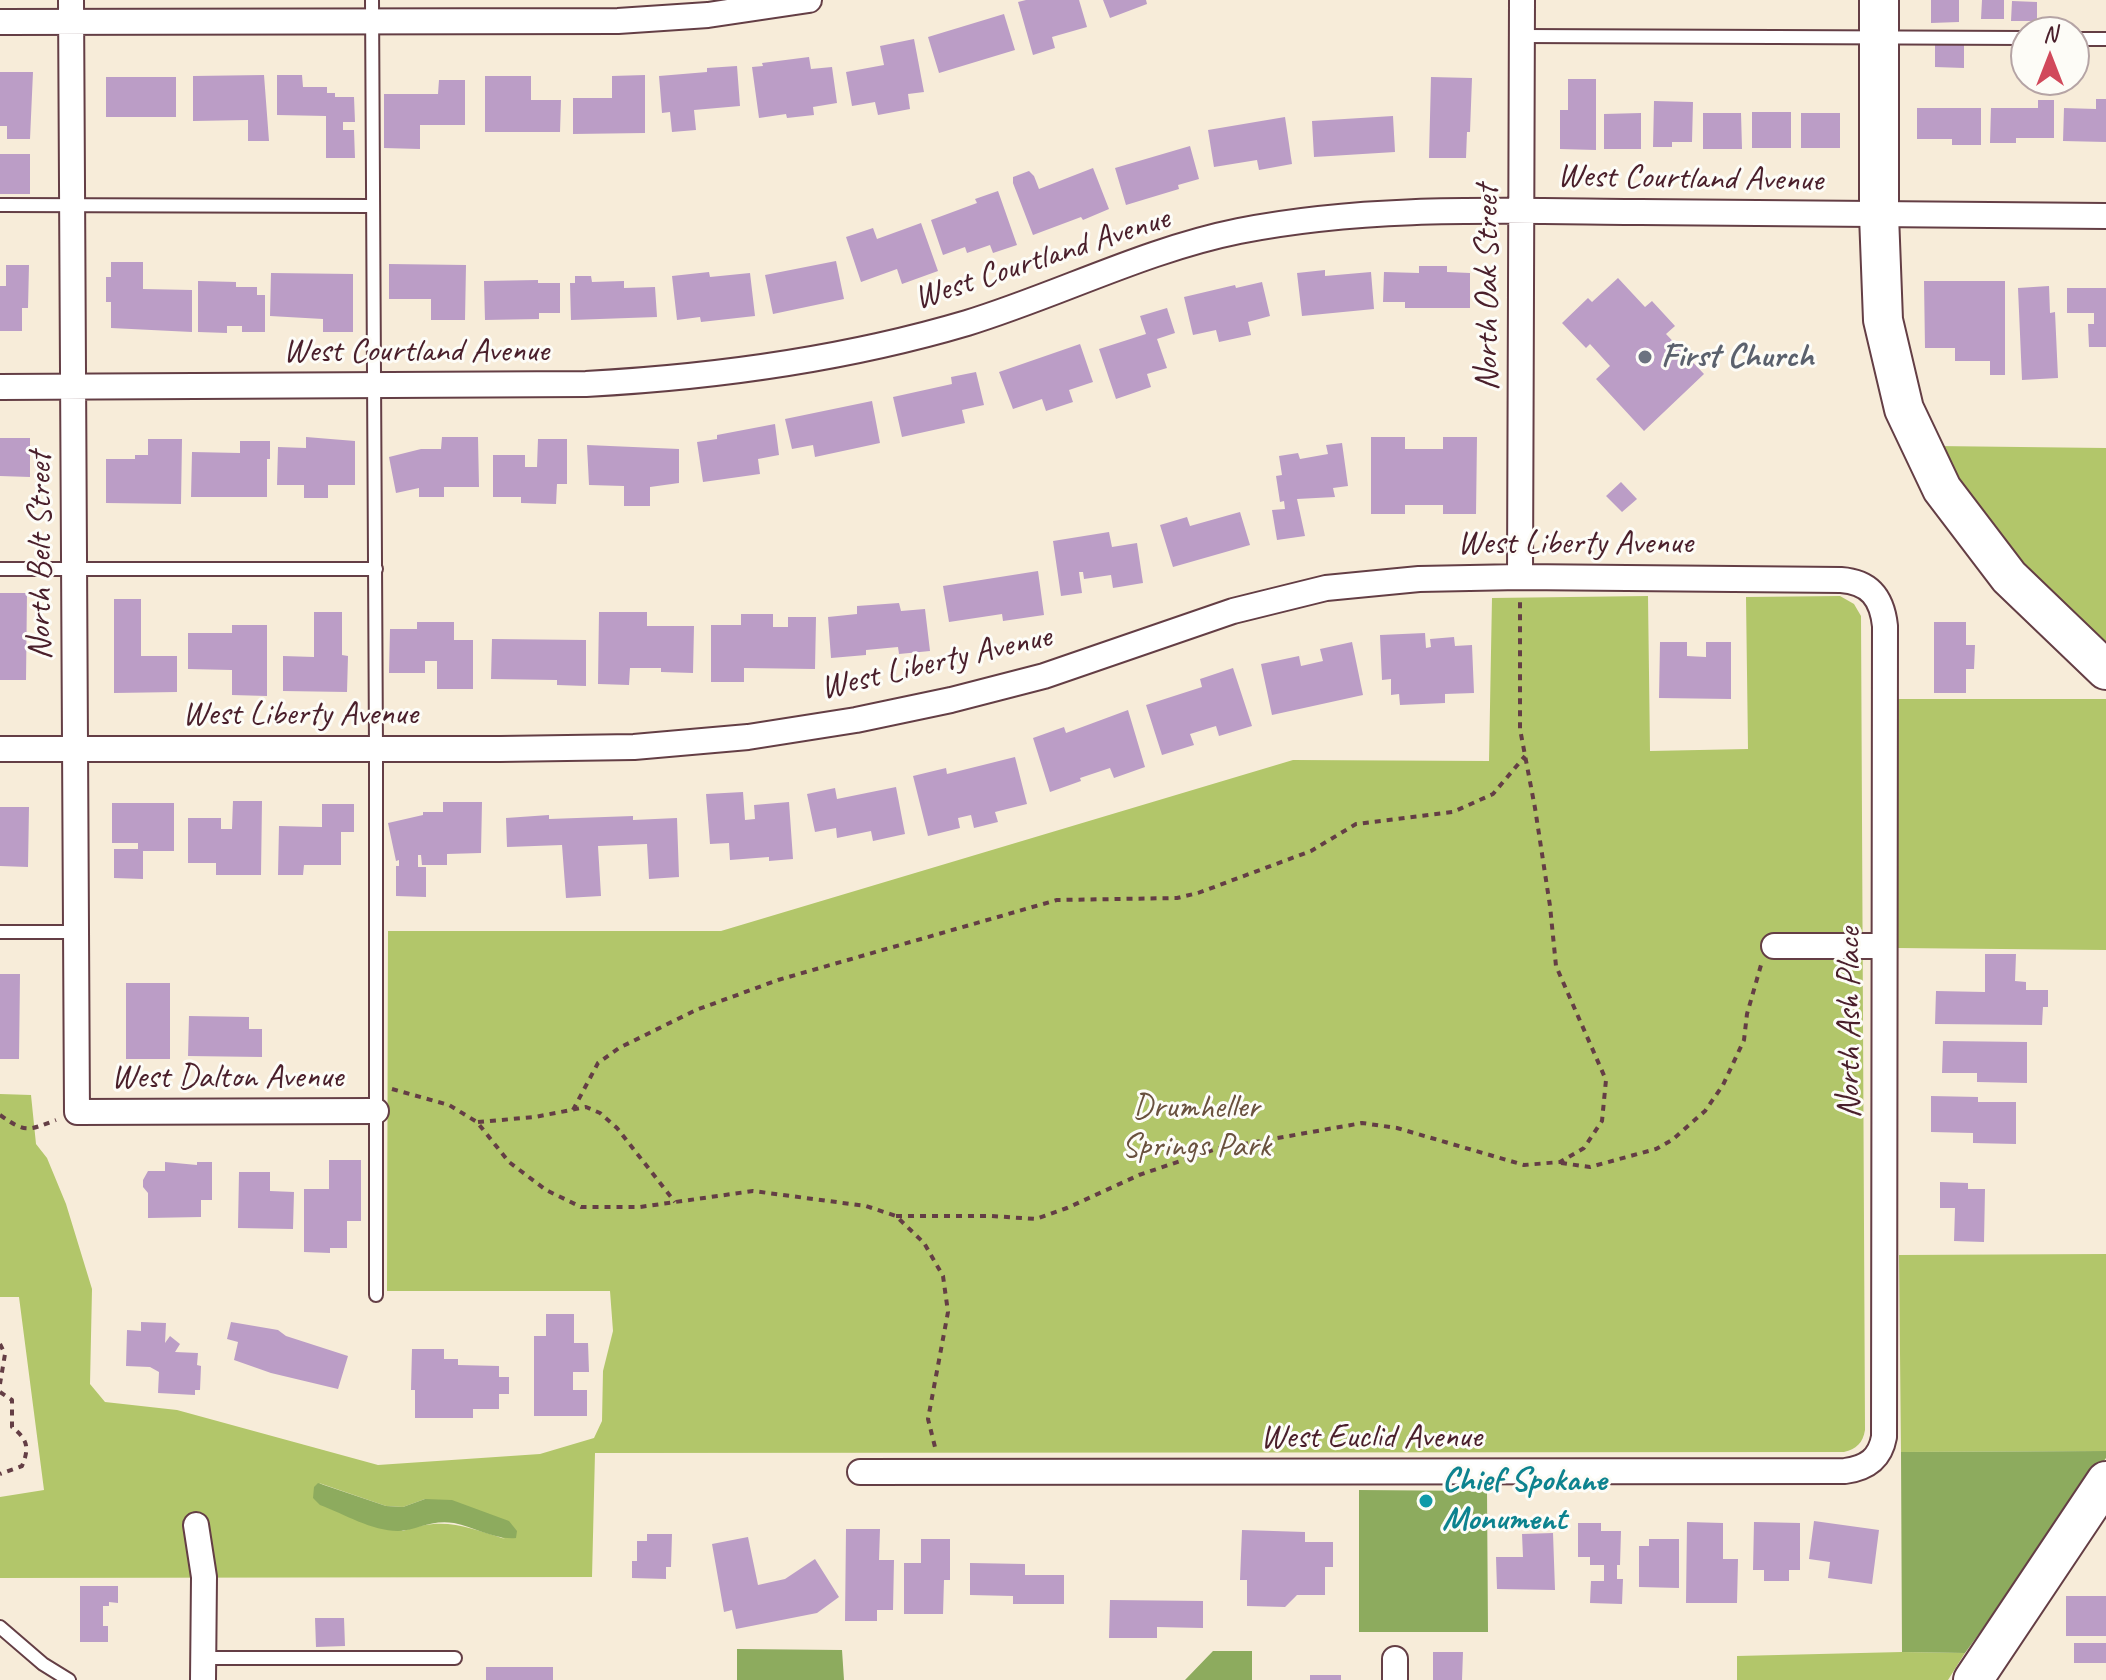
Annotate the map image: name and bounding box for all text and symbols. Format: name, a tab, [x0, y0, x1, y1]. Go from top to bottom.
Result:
north arrow	[2010, 16, 2090, 96]
text: N	[2043, 20, 2057, 48]
street label: West Courtland Avenue	[1557, 156, 1823, 202]
street label: North Oak Street	[1468, 185, 1508, 391]
street label: West Courtland Avenue	[909, 199, 1175, 319]
street label: West Courtland Avenue	[283, 332, 549, 372]
place label: First Church	[1661, 337, 1814, 377]
marker: First Church	[1636, 348, 1654, 366]
street label: North Belt Street	[21, 452, 61, 660]
street label: West Liberty Avenue	[1457, 524, 1693, 564]
street label: West Liberty Avenue	[817, 617, 1055, 709]
street label: West Liberty Avenue	[182, 695, 418, 735]
street label: North Ash Place	[1830, 927, 1870, 1119]
street label: West Dalton Avenue	[111, 1058, 343, 1098]
park label: Drumheller Springs Park	[1121, 1088, 1271, 1168]
street label: West Euclid Avenue	[1260, 1418, 1482, 1458]
place label: Chief Spokane Monument	[1442, 1461, 1606, 1540]
marker: Chief Spokane Monument	[1417, 1492, 1435, 1510]

